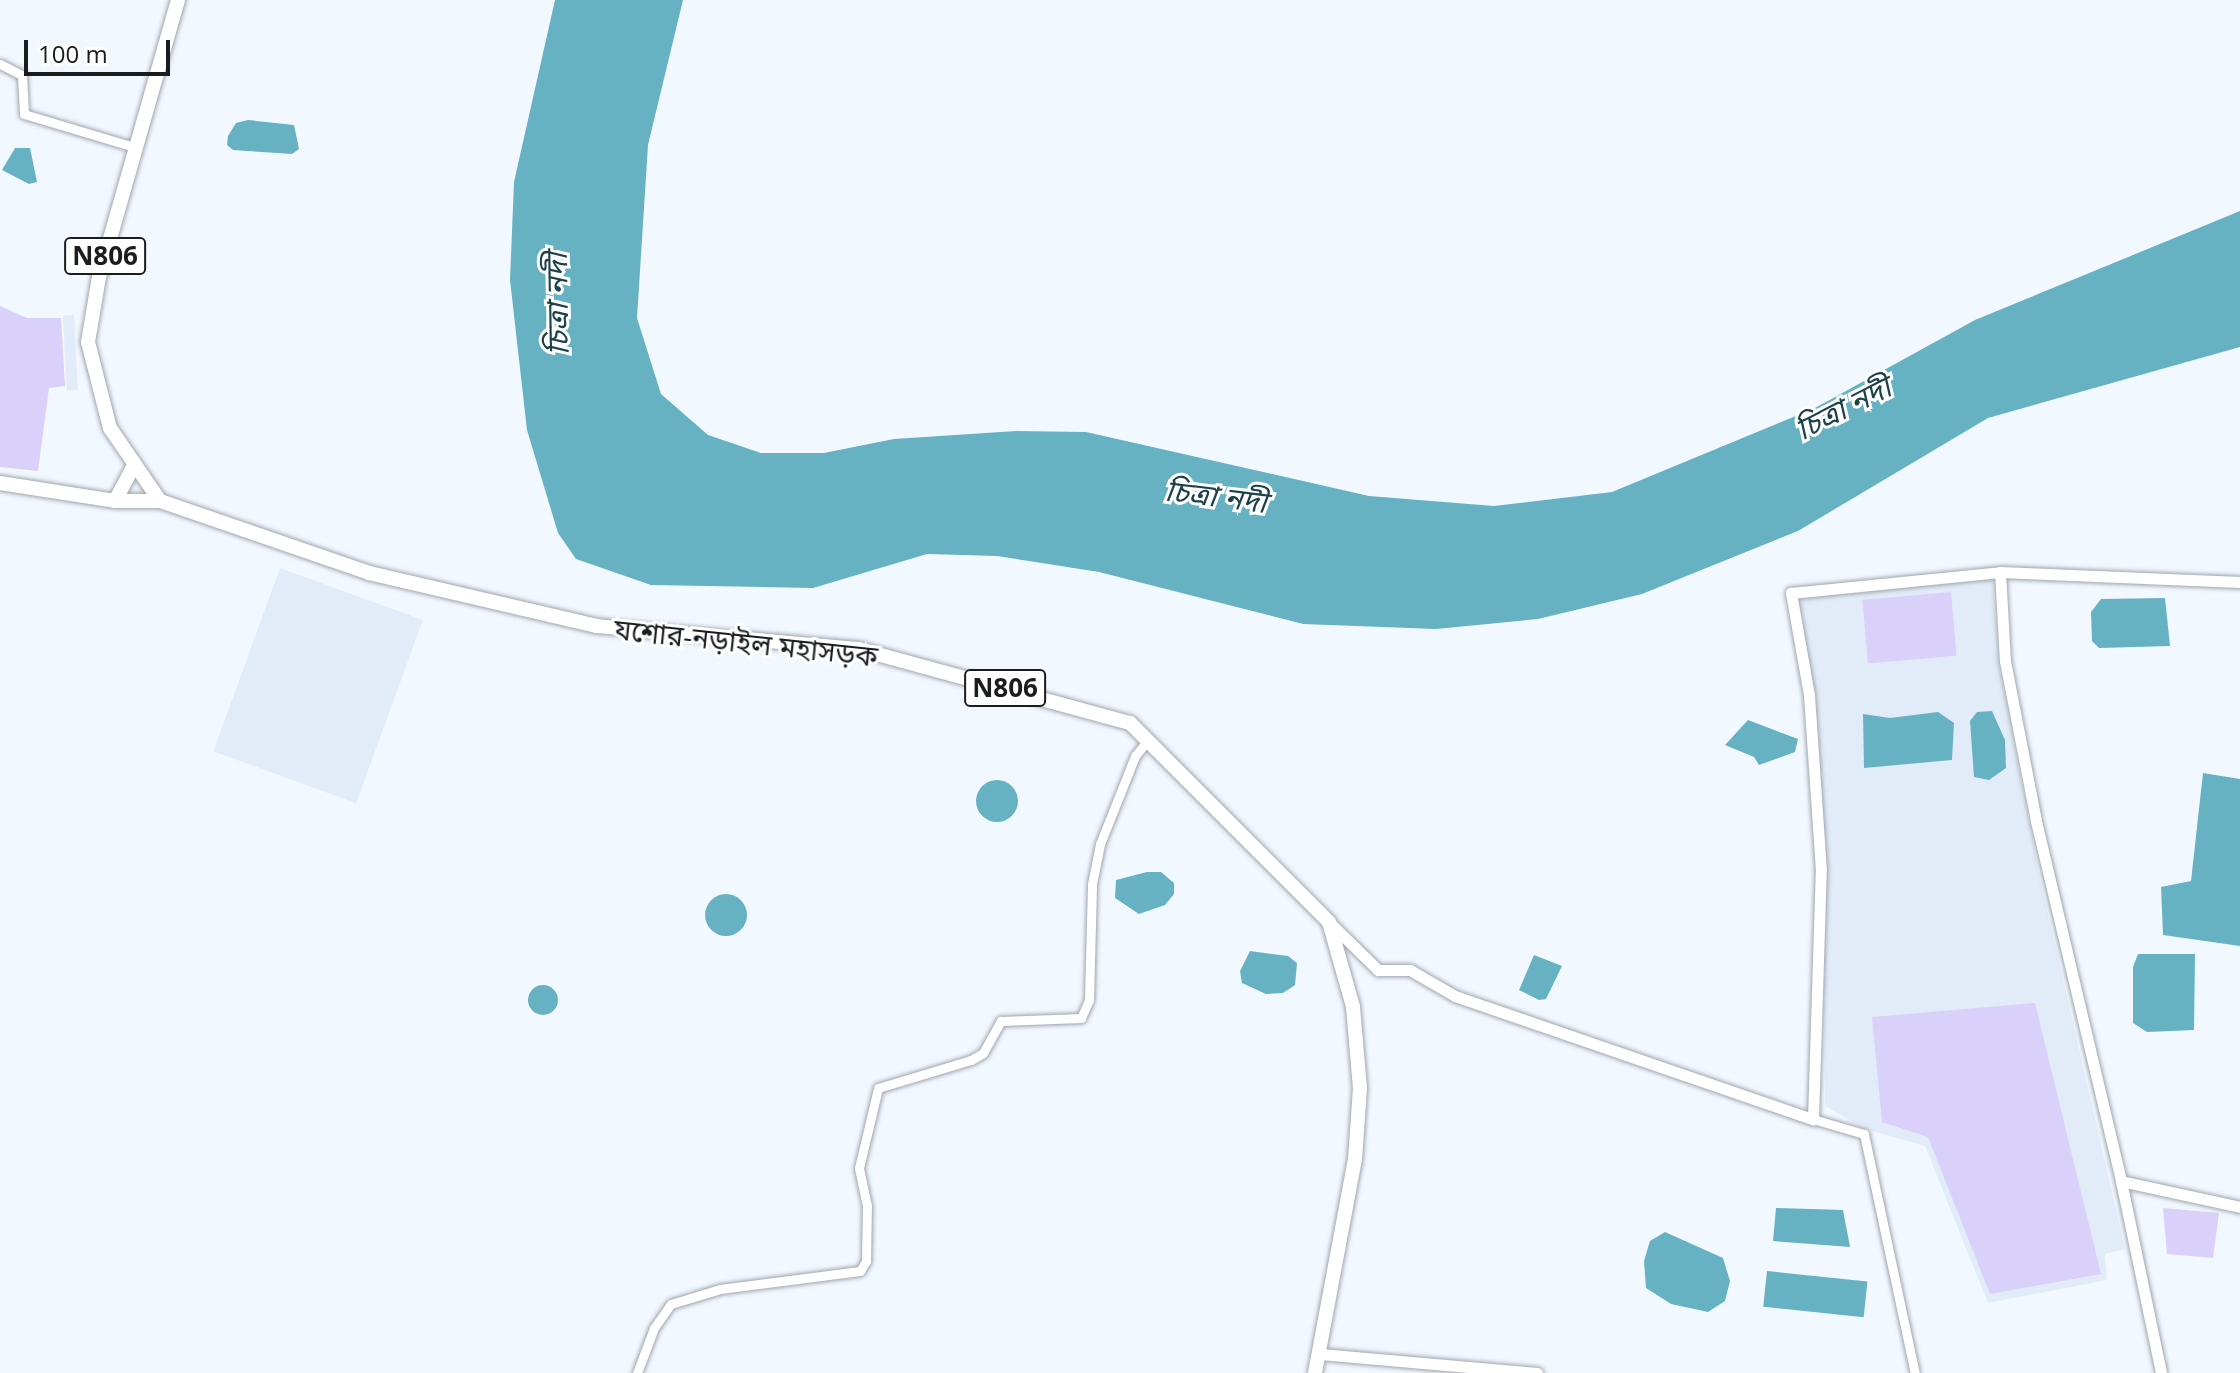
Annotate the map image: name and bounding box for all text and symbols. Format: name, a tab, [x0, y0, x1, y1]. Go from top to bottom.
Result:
scale bar	[28, 24, 174, 74]
text: 100 m	[38, 37, 108, 70]
road number: N806	[63, 234, 147, 278]
water label: চিত্রা নদী	[538, 253, 576, 355]
water label: চিত্রা নদী	[1789, 369, 1897, 447]
water label: চিত্রা নদী	[1163, 472, 1269, 520]
street label: যশোর-নড়াইল মহাসড়ক	[612, 611, 880, 673]
road number: N806	[963, 666, 1047, 710]

